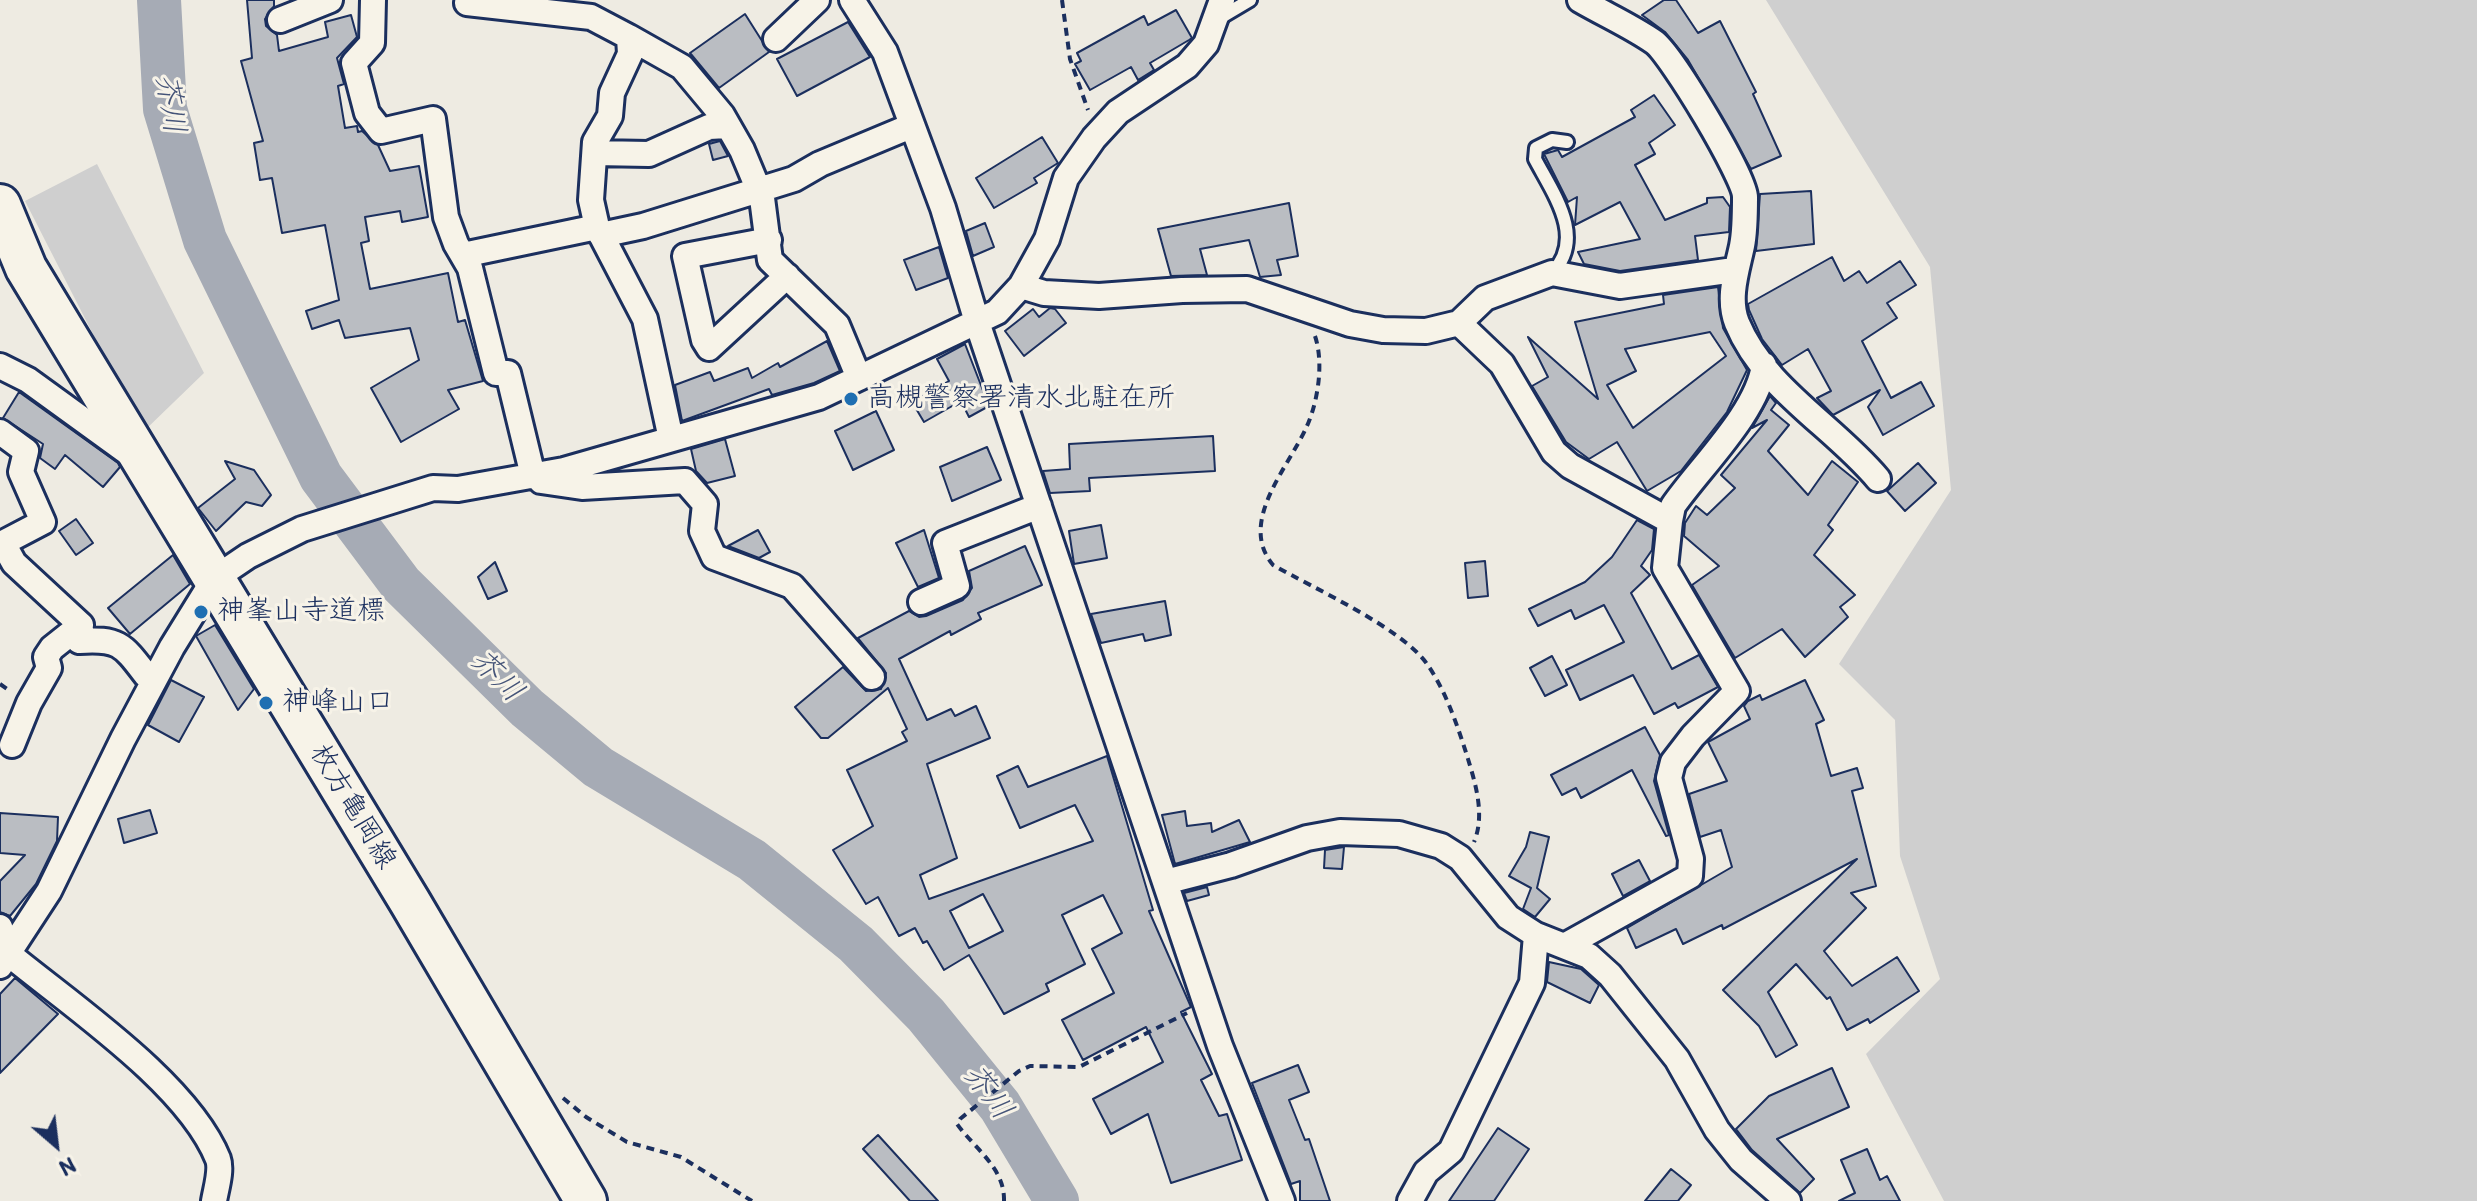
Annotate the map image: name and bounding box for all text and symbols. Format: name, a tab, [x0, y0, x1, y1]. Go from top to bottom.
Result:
water label: 芥川	[147, 72, 191, 136]
place label: 高槻警察署清水北駐在所	[867, 382, 1175, 416]
marker: 高槻警察署清水北駐在所	[842, 390, 860, 408]
place label: 神峯山寺道標	[217, 595, 385, 629]
marker: 神峯山寺道標	[192, 603, 210, 621]
water label: 芥川	[462, 643, 530, 711]
place label: 神峰山口	[282, 686, 394, 720]
marker: 神峰山口	[257, 694, 275, 712]
street label: 枚方亀岡線	[302, 738, 402, 876]
water label: 芥川	[955, 1058, 1019, 1128]
north arrow	[16, 1105, 96, 1185]
text: N	[55, 1151, 80, 1182]

